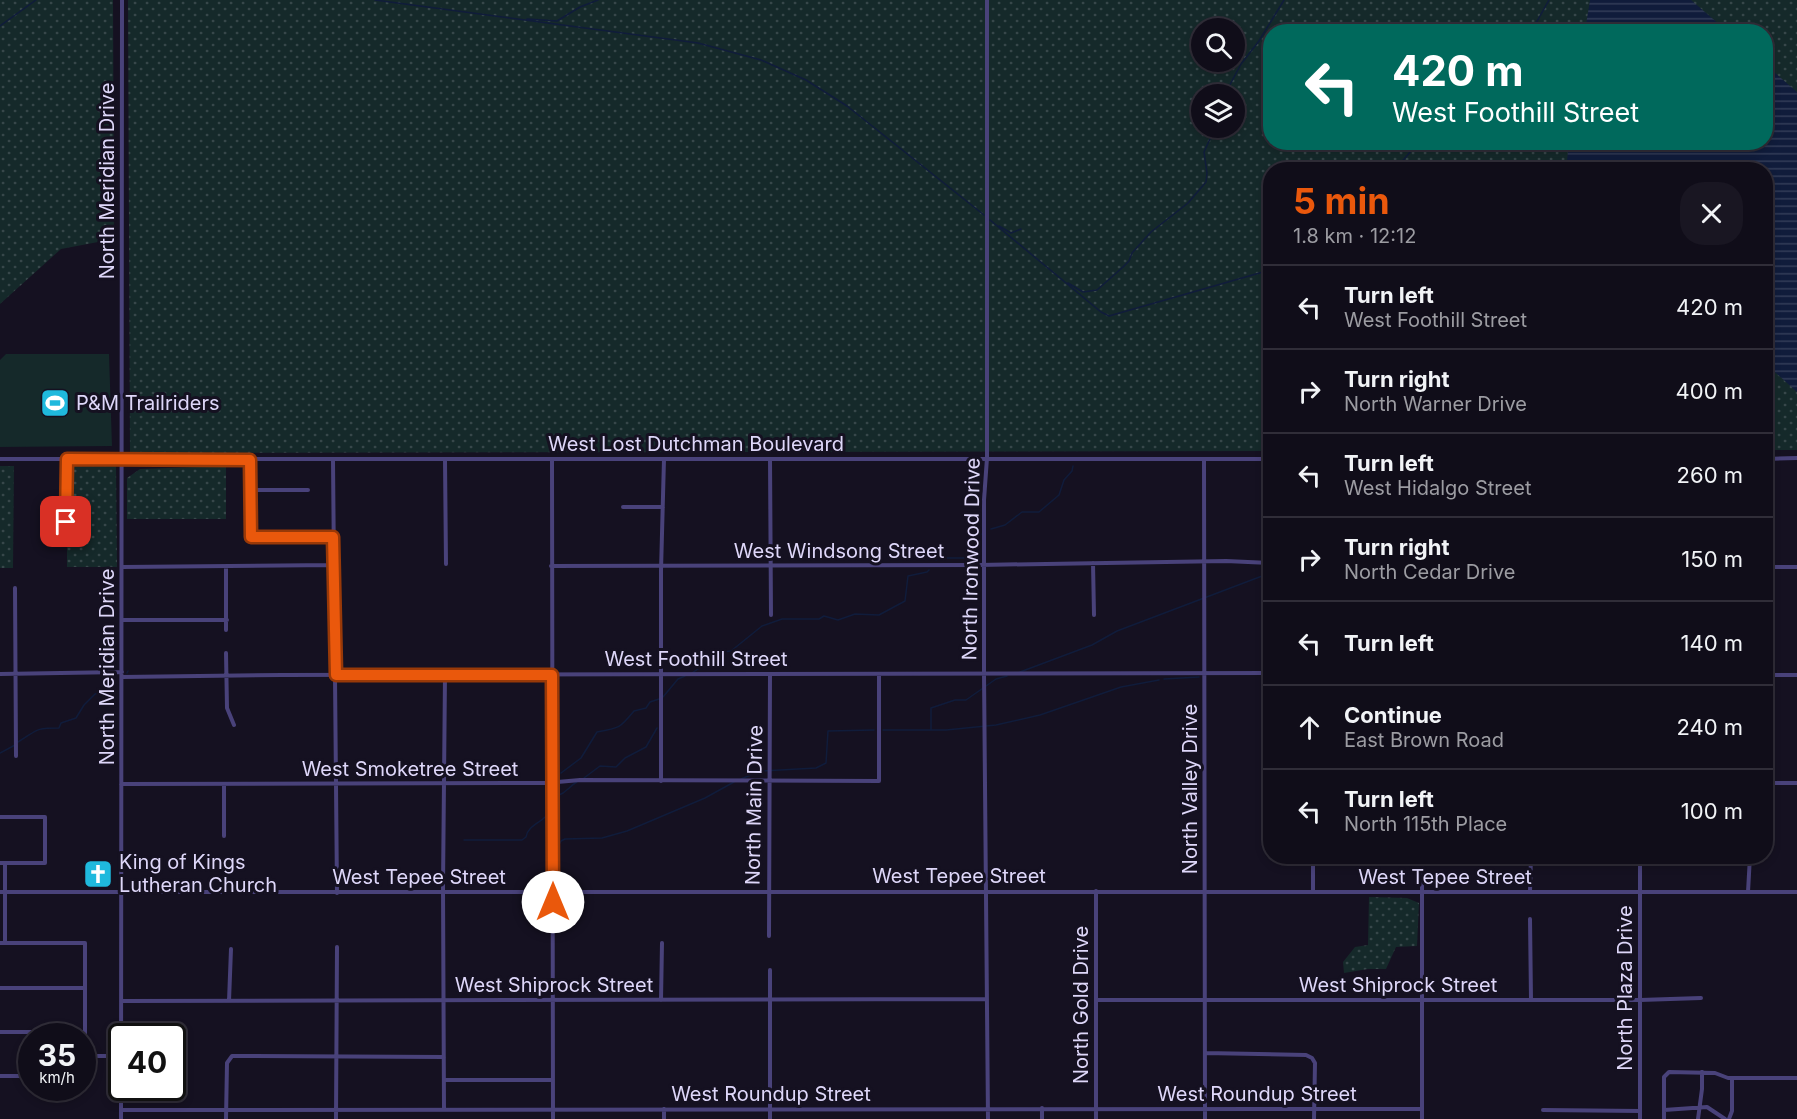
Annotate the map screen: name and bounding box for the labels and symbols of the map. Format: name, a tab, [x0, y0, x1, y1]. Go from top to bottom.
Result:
street label: North Meridian Drive	[95, 83, 119, 279]
sports icon: P&M Trailriders	[39, 387, 71, 419]
place label: P&M Trailriders	[76, 391, 220, 415]
street label: West Lost Dutchman Boulevard	[548, 432, 844, 456]
street label: North Ironwood Drive	[957, 457, 985, 661]
pin	[40, 496, 91, 547]
street label: West Windsong Street	[734, 539, 945, 563]
street label: North Meridian Drive	[95, 569, 119, 765]
street label: West Foothill Street	[604, 647, 788, 671]
street label: North Valley Drive	[1178, 704, 1202, 874]
street label: North Main Drive	[741, 725, 767, 885]
street label: West Smoketree Street	[302, 757, 519, 781]
place label: King of Kings Lutheran Church	[119, 850, 277, 897]
church icon: King of Kings Lutheran Church	[82, 858, 114, 890]
street label: West Tepee Street	[872, 864, 1046, 888]
street label: West Tepee Street	[332, 865, 506, 889]
street label: West Tepee Street	[1358, 865, 1532, 889]
position arrow	[521, 870, 585, 934]
street label: North Plaza Drive	[1613, 905, 1637, 1071]
street label: North Gold Drive	[1069, 926, 1093, 1084]
street label: West Shiprock Street	[455, 973, 654, 997]
street label: West Shiprock Street	[1299, 973, 1498, 997]
speed limit sign: 40	[108, 1023, 186, 1101]
street label: West Roundup Street	[671, 1082, 871, 1106]
street label: West Roundup Street	[1157, 1082, 1357, 1106]

